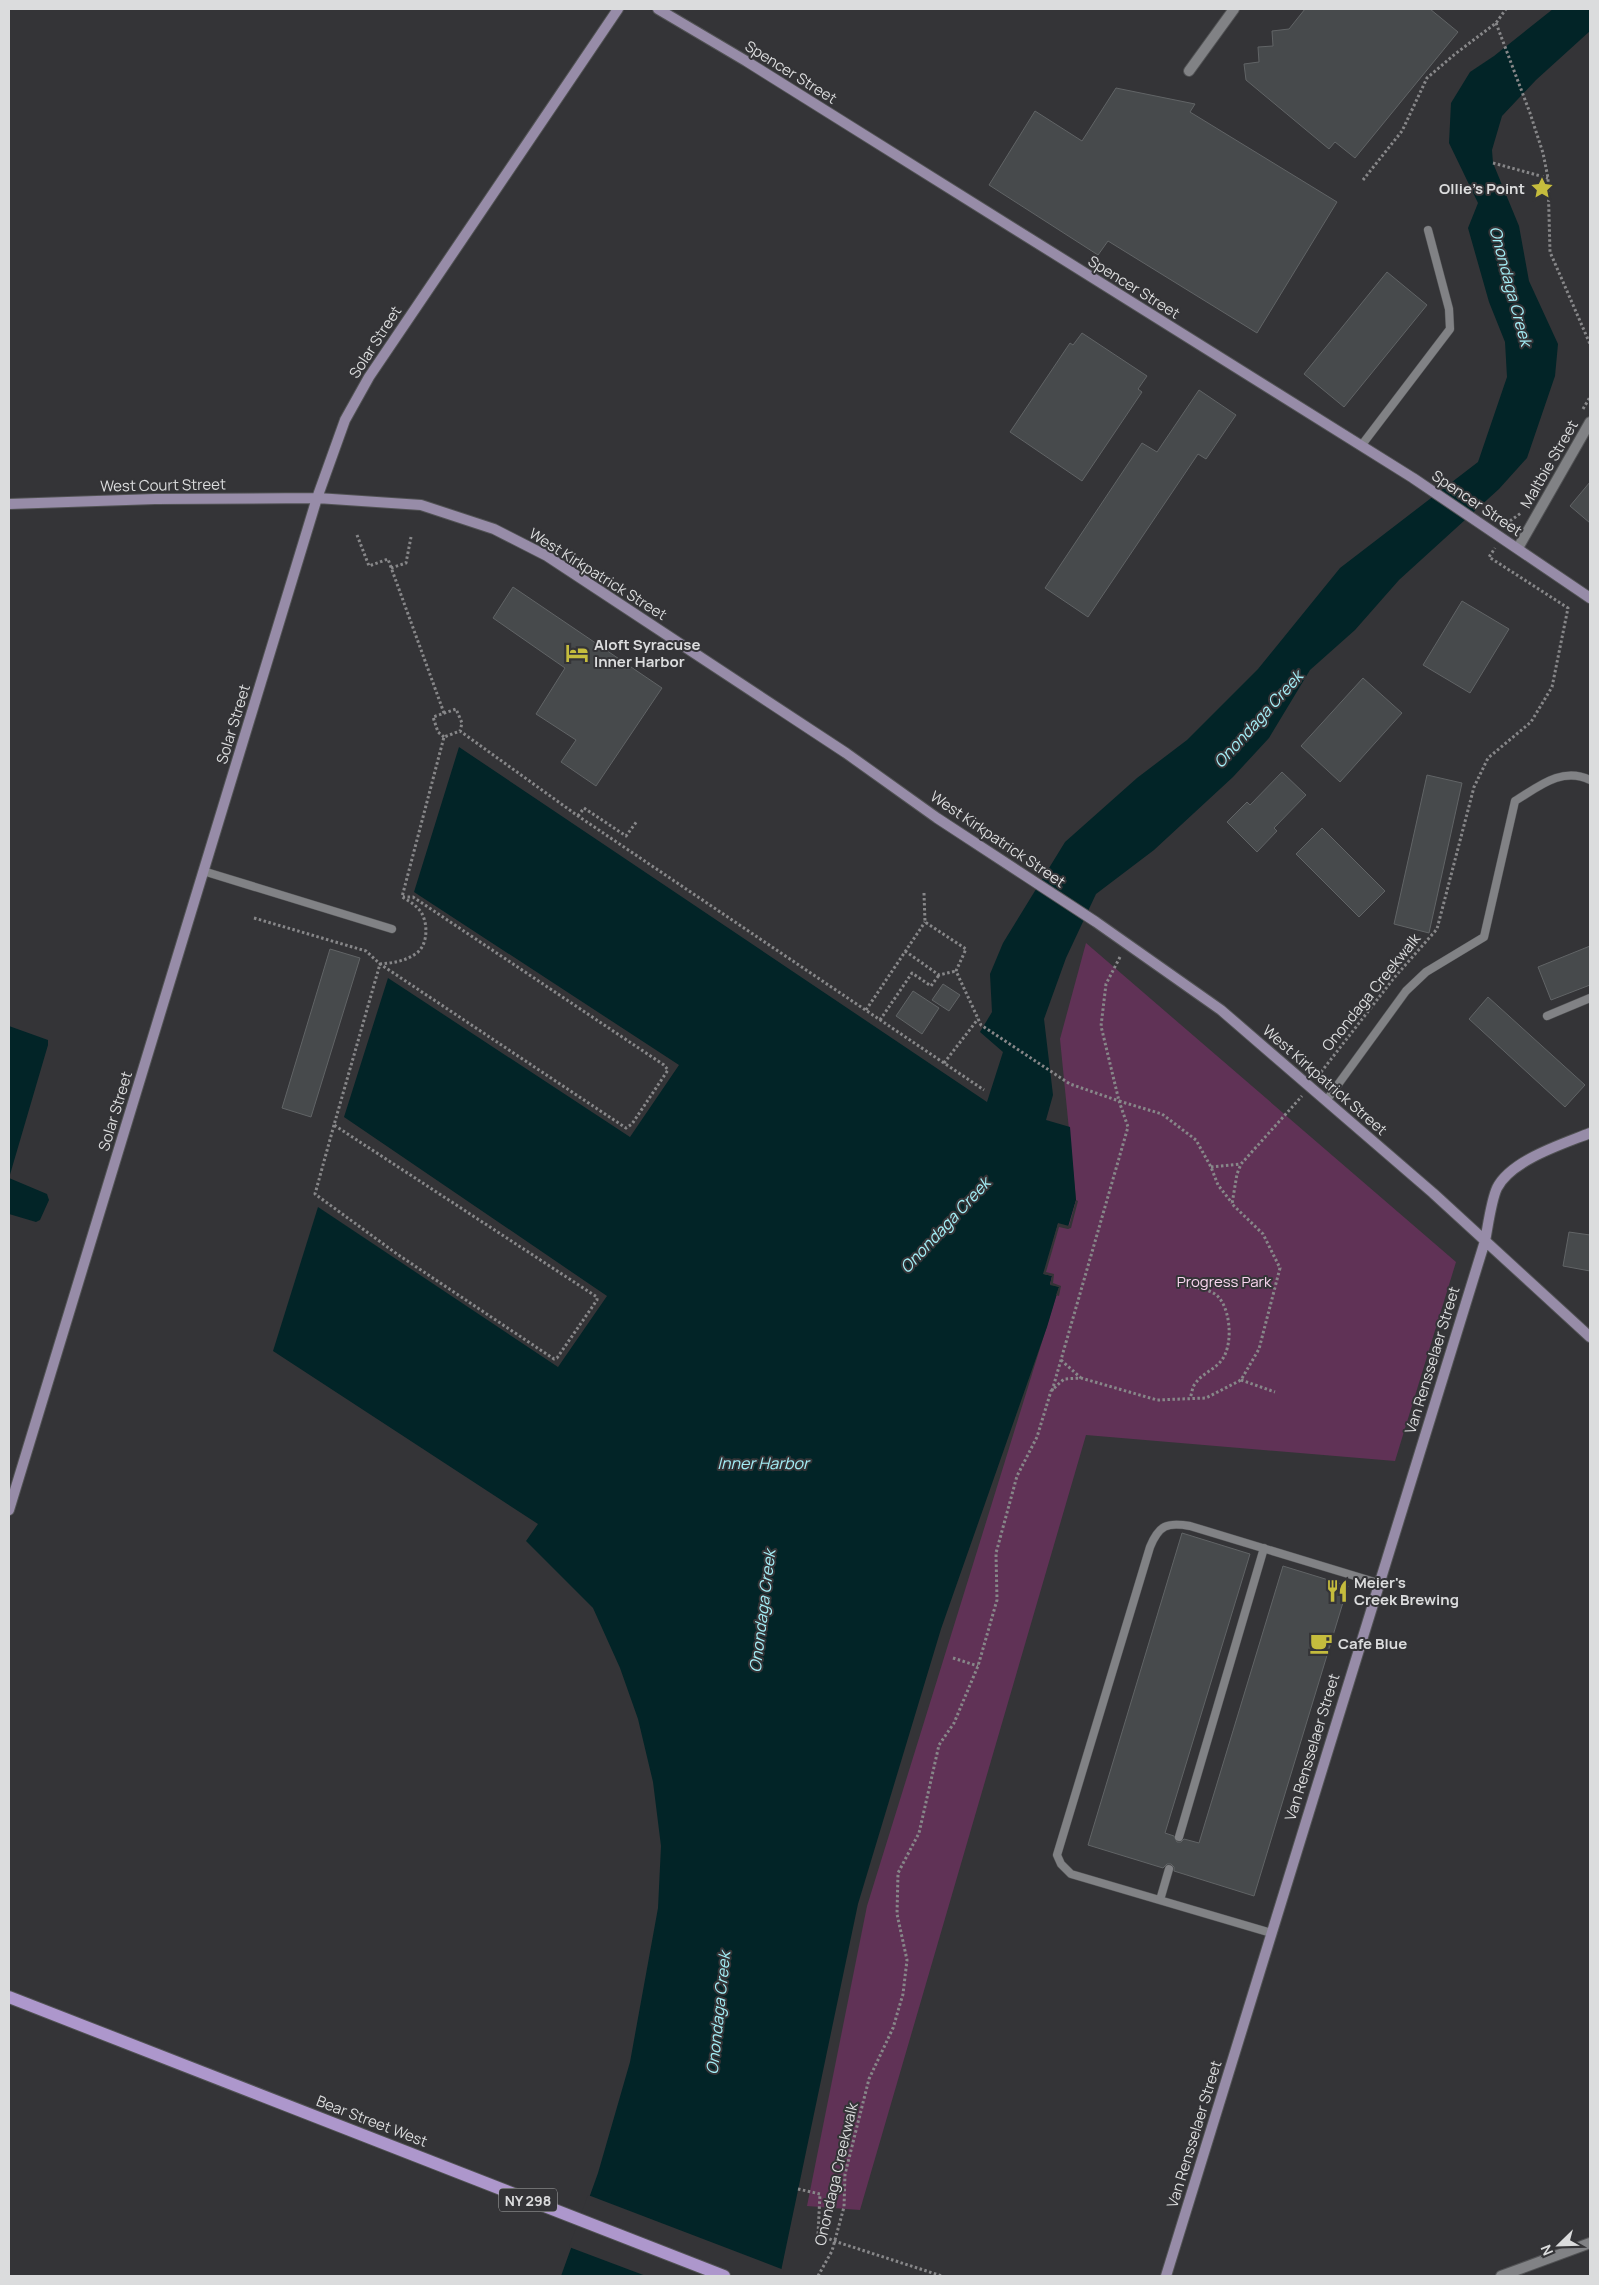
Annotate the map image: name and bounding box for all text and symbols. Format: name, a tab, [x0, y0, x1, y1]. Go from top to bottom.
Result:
street label: Spencer Street	[741, 35, 841, 109]
place icon: Ollie's Point	[1529, 175, 1555, 201]
place label: Ollie's Point	[1439, 178, 1525, 199]
water label: Onondaga Creek	[1484, 223, 1538, 351]
street label: Spencer Street	[1084, 250, 1184, 324]
street label: Solar Street	[344, 302, 406, 382]
street label: Maltbie Street	[1515, 416, 1583, 512]
street label: Spencer Street	[1428, 465, 1526, 541]
street label: West Court Street	[100, 473, 226, 497]
street label: West Kirkpatrick Street	[525, 523, 671, 625]
place label: Aloft Syracuse Inner Harbor	[594, 634, 700, 672]
hotel icon: Aloft Syracuse Inner Harbor	[564, 640, 590, 666]
water label: Onondaga Creek	[1208, 664, 1309, 772]
street label: Solar Street	[211, 682, 255, 766]
street label: West Kirkpatrick Street	[926, 786, 1070, 892]
street label: Onondaga Creekwalk	[1317, 928, 1426, 1055]
street label: West Kirkpatrick Street	[1258, 1020, 1392, 1140]
street label: Solar Street	[93, 1069, 137, 1153]
water label: Onondaga Creek	[895, 1171, 997, 1278]
park label: Progress Park	[1177, 1271, 1272, 1292]
street label: Van Rensselaer Street	[1400, 1284, 1464, 1436]
water label: Inner Harbor	[717, 1452, 811, 1474]
water label: Onondaga Creek	[744, 1546, 781, 1674]
place label: Meier's Creek Brewing	[1354, 1572, 1459, 1610]
restaurant icon: Meier's Creek Brewing	[1324, 1578, 1350, 1604]
cafe icon: Cafe Blue	[1308, 1630, 1334, 1656]
place label: Cafe Blue	[1338, 1633, 1407, 1654]
street label: Van Rensselaer Street	[1280, 1671, 1344, 1823]
water label: Onondaga Creek	[701, 1948, 736, 2076]
street label: Van Rensselaer Street	[1162, 2058, 1226, 2210]
street label: Bear Street West	[313, 2090, 431, 2152]
street label: Onondaga Creekwalk	[809, 2100, 863, 2248]
road number: NY 298	[499, 2188, 557, 2212]
north arrow	[1534, 2220, 1584, 2270]
text: N	[1536, 2242, 1557, 2259]

